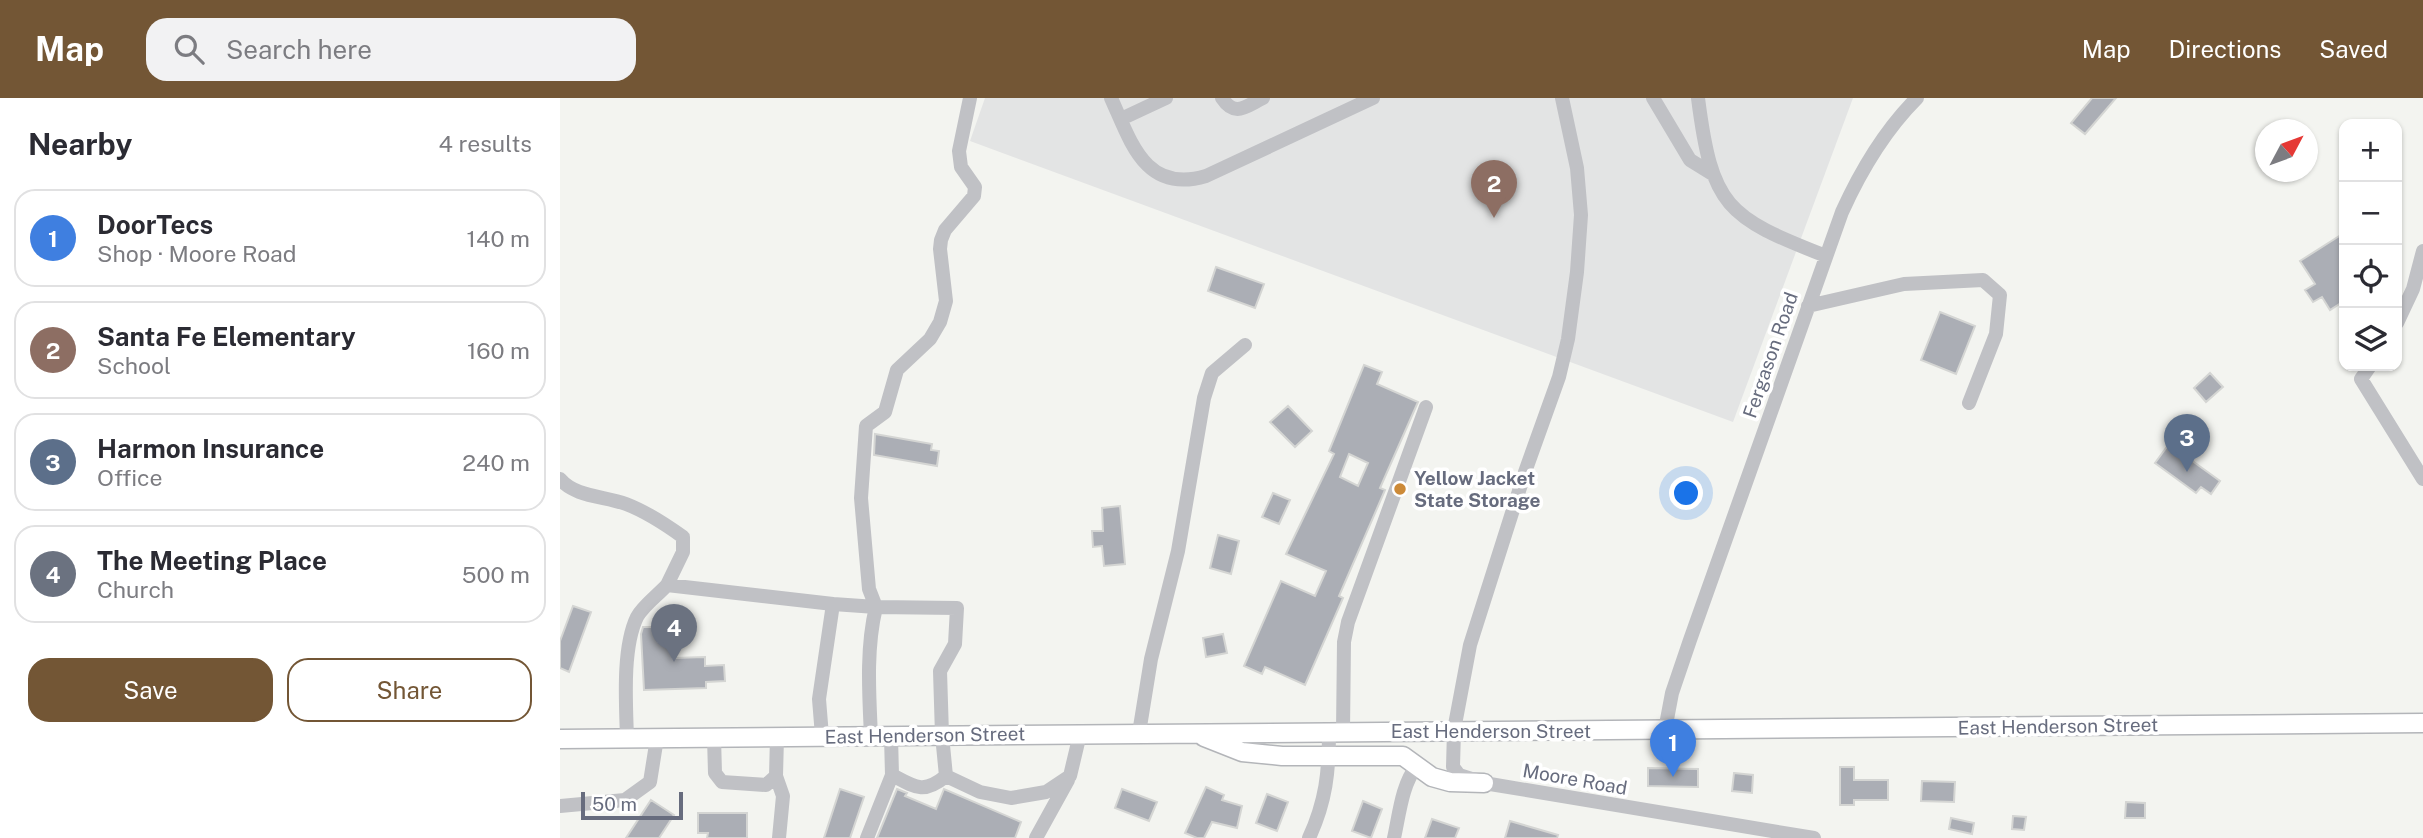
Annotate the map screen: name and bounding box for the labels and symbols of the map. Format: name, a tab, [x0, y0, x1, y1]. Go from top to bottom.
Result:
north arrow	[2255, 119, 2318, 182]
pin: 2	[1471, 160, 1517, 218]
street label: Fergason Road	[1738, 289, 1802, 421]
pin: 3	[2164, 414, 2210, 472]
place label: Yellow Jacket State Storage	[1414, 467, 1540, 511]
your location	[1669, 476, 1703, 510]
marker: Yellow Jacket State Storage	[1392, 481, 1408, 497]
pin: 4	[651, 604, 697, 662]
street label: East Henderson Street	[1958, 713, 2158, 739]
pin: 1	[1650, 719, 1696, 777]
street label: East Henderson Street	[1391, 720, 1591, 742]
street label: East Henderson Street	[825, 722, 1025, 748]
street label: Moore Road	[1521, 759, 1629, 799]
scale bar	[581, 789, 682, 821]

